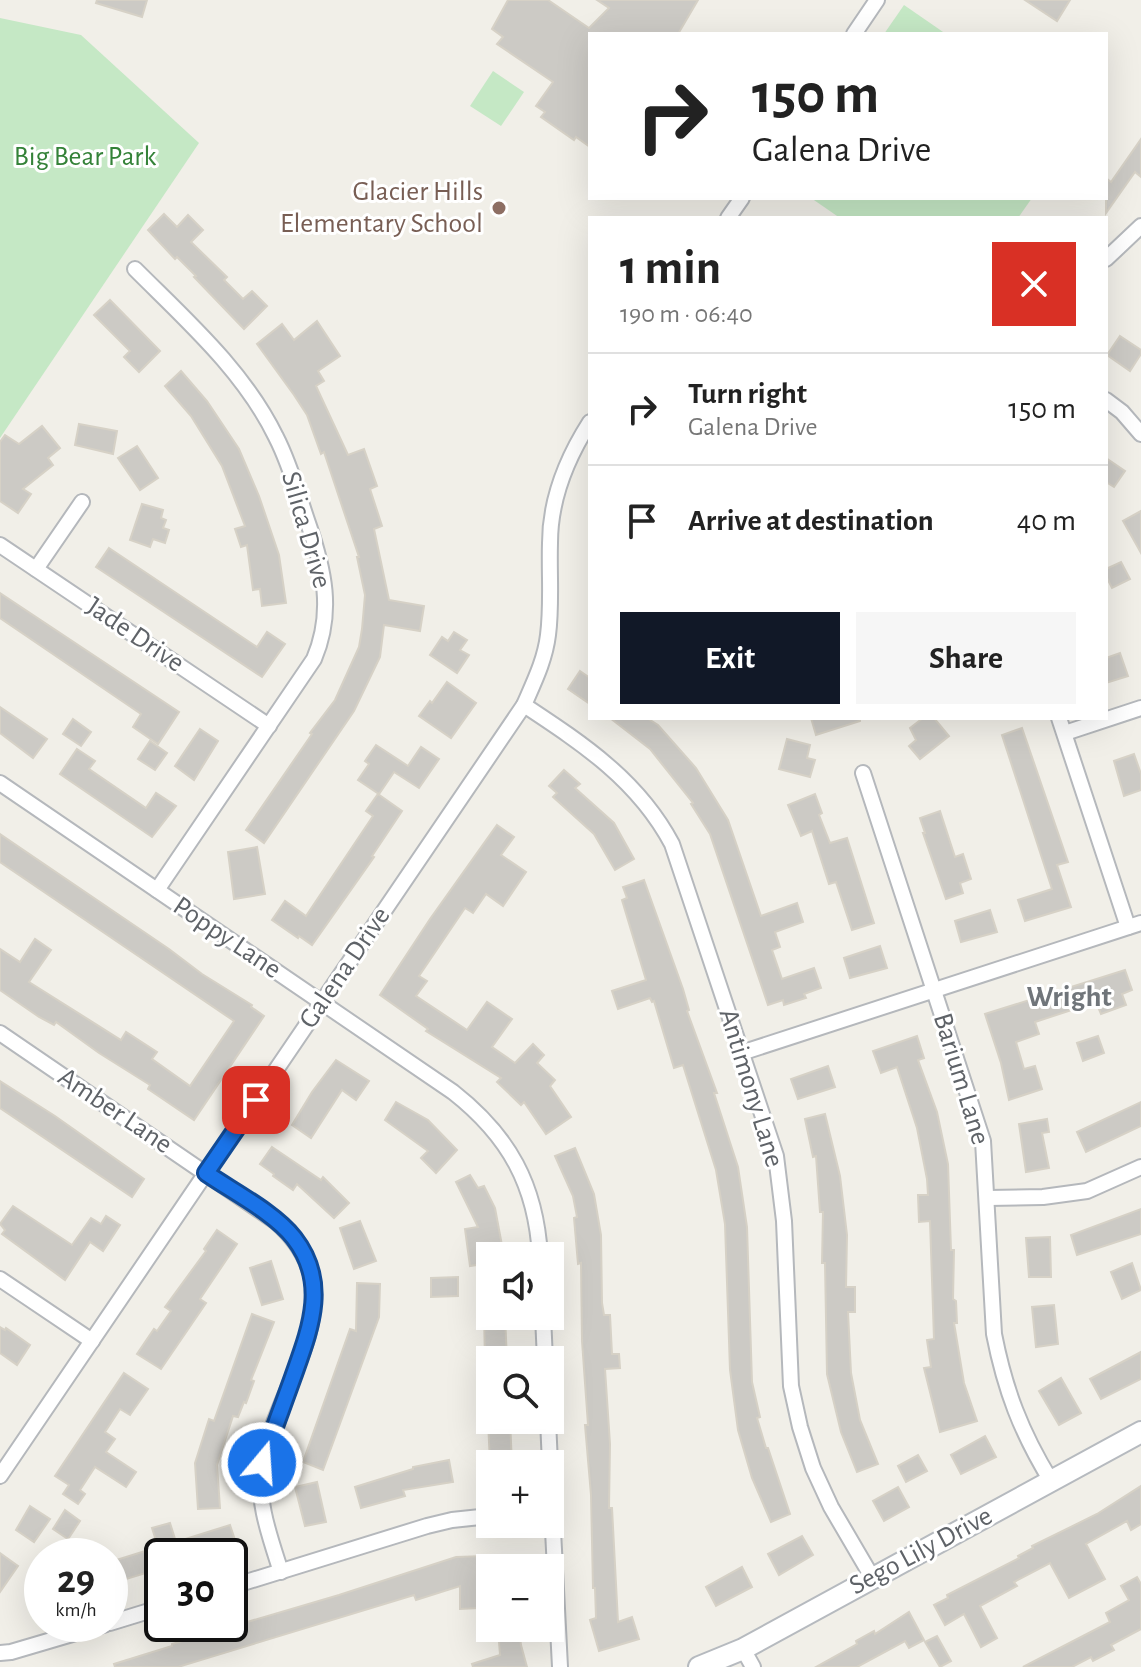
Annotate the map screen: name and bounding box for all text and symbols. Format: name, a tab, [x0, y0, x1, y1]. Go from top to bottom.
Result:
icon: right	[620, 64, 724, 168]
text: 150 m	[752, 67, 879, 123]
text: Galena Drive	[752, 132, 931, 168]
park label: Big Bear Park	[14, 143, 156, 171]
place label: Glacier Hills Elementary School	[280, 178, 483, 238]
marker: Glacier Hills Elementary School	[490, 199, 508, 217]
button: close	[992, 242, 1076, 326]
text: 1 min	[620, 245, 721, 293]
text: 190 m · 06:40	[620, 301, 753, 327]
text: Turn right	[688, 379, 807, 409]
icon: right	[620, 387, 664, 431]
text: 150 m	[1008, 394, 1076, 424]
text: Galena Drive	[688, 414, 818, 440]
street label: Silica Drive	[276, 468, 336, 592]
icon: arrive	[620, 499, 664, 543]
text: Arrive at destination	[688, 506, 934, 536]
text: 40 m	[1017, 506, 1076, 536]
street label: Jade Drive	[81, 592, 189, 678]
button: Exit	[620, 612, 840, 704]
button: Share	[856, 612, 1076, 704]
street label: Poppy Lane	[168, 892, 286, 984]
street label: Galena Drive	[294, 902, 396, 1034]
district label: Wright	[1026, 982, 1112, 1012]
street label: Antimony Lane	[714, 1005, 788, 1171]
street label: Barium Lane	[928, 1010, 994, 1148]
street label: Amber Lane	[53, 1063, 177, 1159]
pin	[222, 1066, 290, 1134]
icon: arrive	[234, 1078, 278, 1122]
map controls	[476, 1242, 564, 1642]
button: sound	[476, 1242, 564, 1330]
button: search	[476, 1346, 564, 1434]
position arrow	[220, 1421, 304, 1505]
button: +	[476, 1450, 564, 1538]
street label: Sego Lily Drive	[845, 1502, 997, 1600]
speed limit sign: 30	[144, 1538, 248, 1642]
button: −	[476, 1554, 564, 1642]
text: 29	[57, 1560, 95, 1600]
text: km/h	[55, 1600, 97, 1620]

